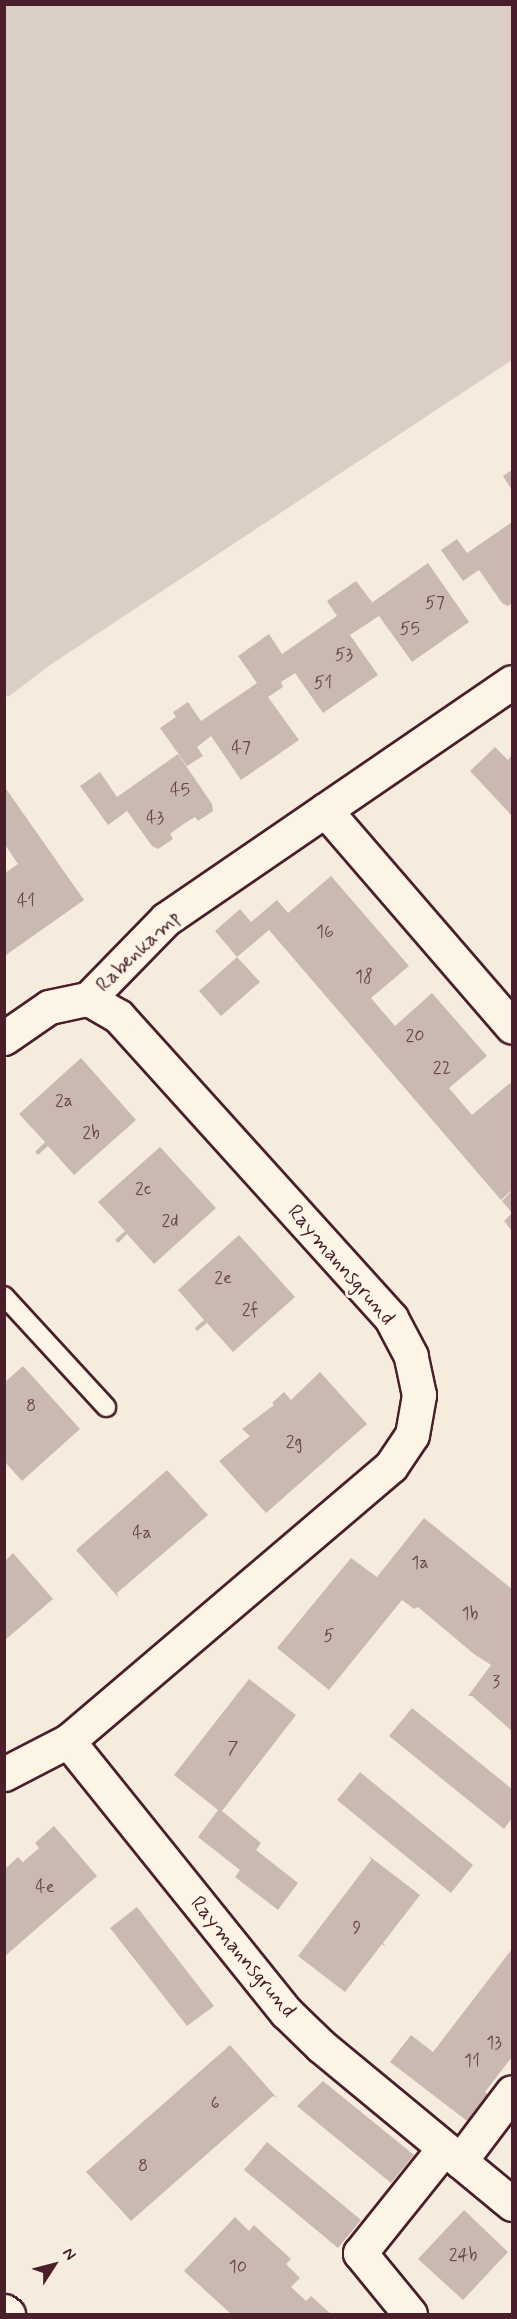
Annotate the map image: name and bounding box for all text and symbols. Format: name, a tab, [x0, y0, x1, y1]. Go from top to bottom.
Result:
house number: 57	[425, 592, 445, 614]
house number: 55	[400, 618, 420, 640]
house number: 53	[335, 644, 353, 666]
house number: 51	[314, 672, 332, 694]
house number: 47	[231, 737, 251, 759]
house number: 45	[170, 779, 190, 801]
house number: 43	[146, 807, 164, 829]
house number: 41	[17, 890, 35, 912]
street label: Rabenkamp	[90, 905, 186, 997]
house number: 16	[316, 921, 334, 943]
house number: 18	[355, 966, 373, 988]
house number: 20	[405, 1025, 425, 1047]
house number: 22	[433, 1057, 451, 1079]
house number: 2a	[55, 1090, 73, 1112]
house number: 2b	[82, 1122, 100, 1144]
house number: 2c	[135, 1178, 151, 1200]
street label: Raymannsgrund	[282, 1200, 400, 1330]
house number: 2d	[161, 1210, 179, 1232]
house number: 2e	[214, 1267, 232, 1289]
house number: 2f	[242, 1299, 258, 1321]
house number: 8	[26, 1395, 36, 1417]
house number: 2g	[286, 1431, 302, 1453]
house number: 4a	[132, 1522, 152, 1544]
house number: 1a	[411, 1552, 429, 1574]
house number: 1b	[462, 1603, 478, 1625]
house number: 5	[324, 1625, 334, 1647]
house number: 3	[492, 1671, 500, 1693]
house number: 7	[228, 1737, 238, 1759]
house number: 4e	[35, 1876, 55, 1898]
street label: Raymannsgrund	[185, 1891, 301, 2023]
house number: 9	[353, 1917, 361, 1939]
house number: 13	[486, 2032, 502, 2054]
house number: 11	[464, 2050, 480, 2072]
house number: 6	[210, 2092, 220, 2114]
house number: 8	[138, 2155, 148, 2177]
north arrow	[24, 2235, 84, 2295]
text: N	[57, 2244, 81, 2265]
house number: 24b	[449, 2244, 477, 2266]
house number: 10	[229, 2256, 247, 2278]

